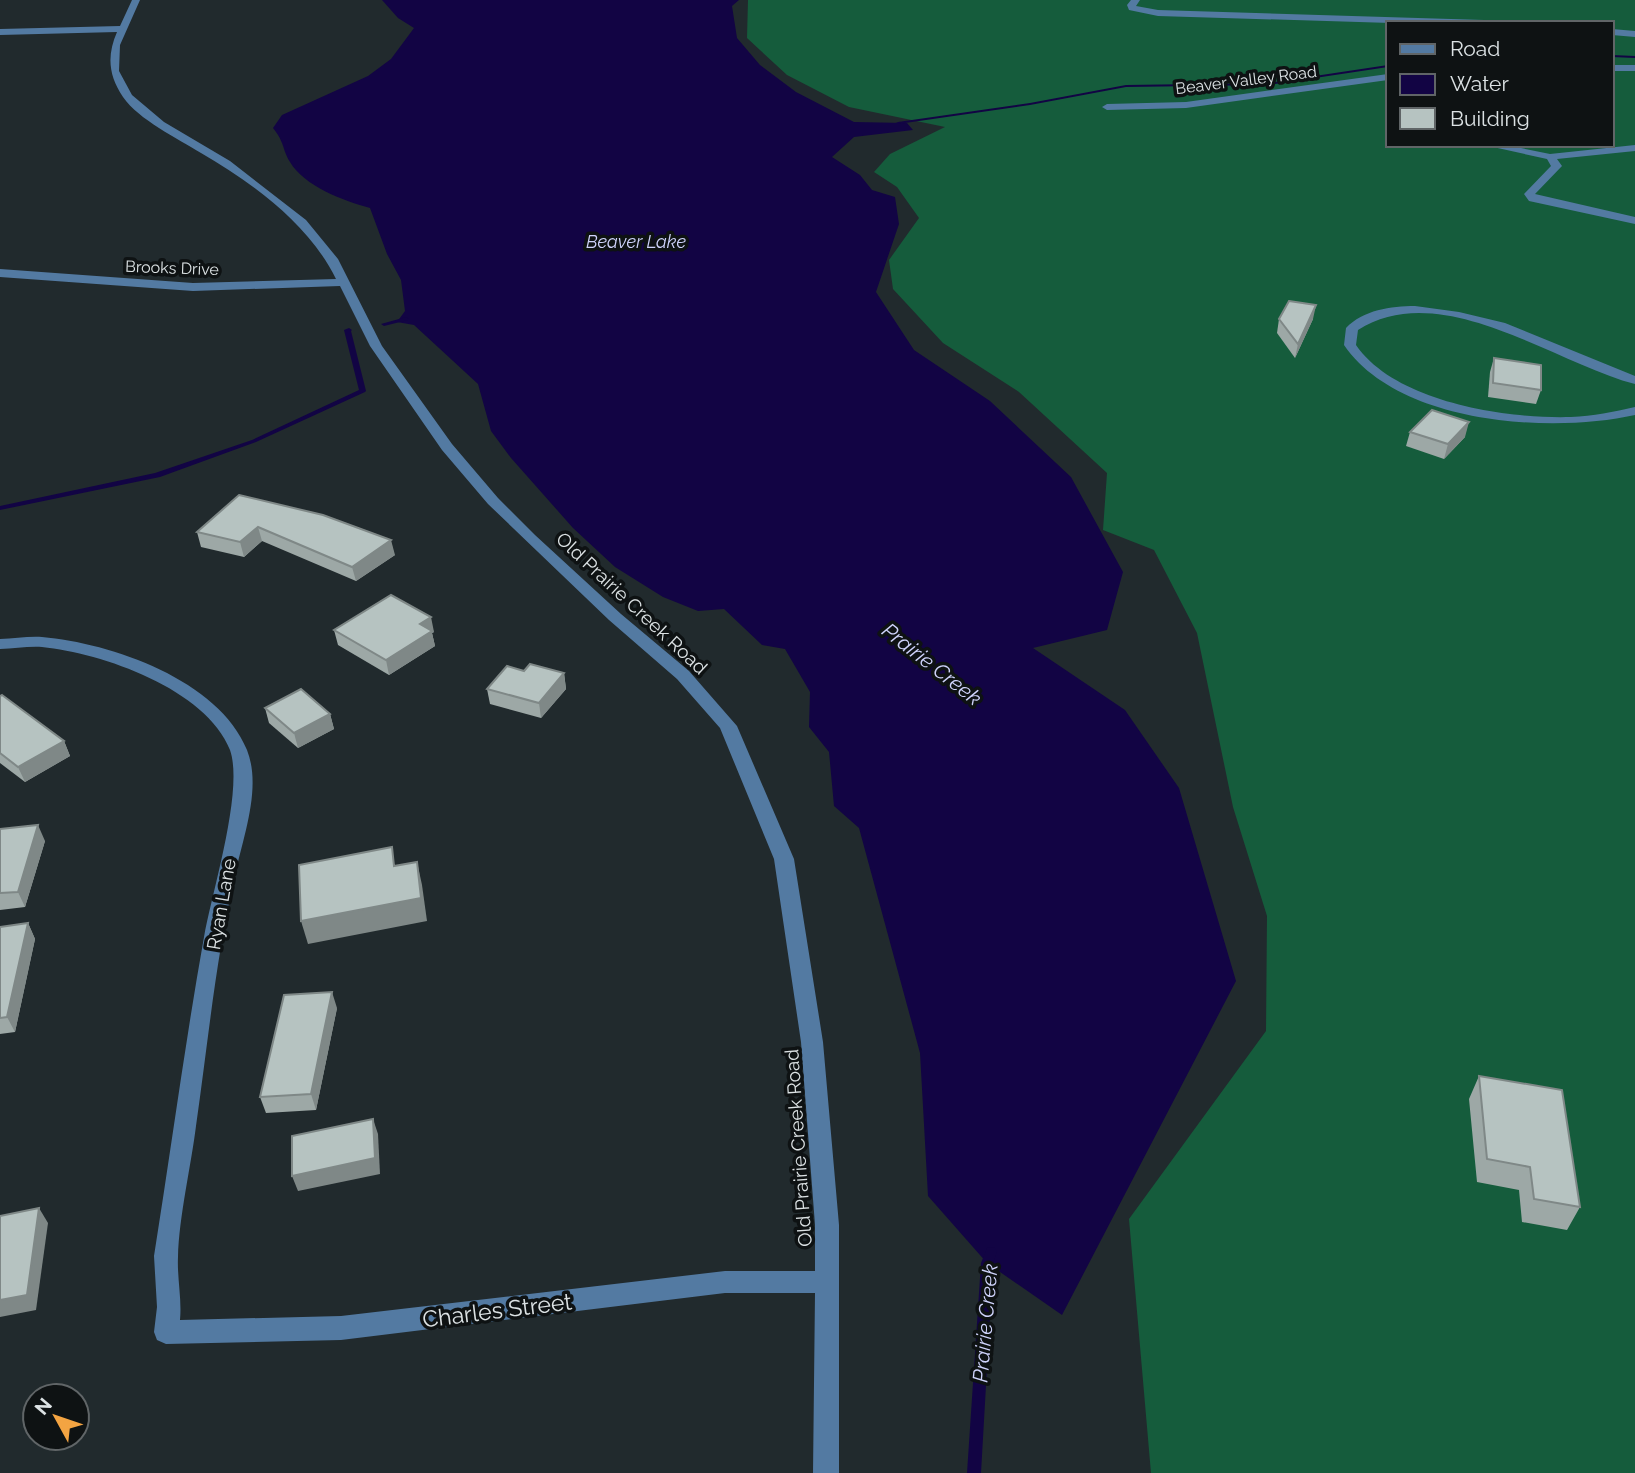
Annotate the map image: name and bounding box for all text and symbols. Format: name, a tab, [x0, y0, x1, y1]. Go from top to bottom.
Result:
legend	[1386, 21, 1614, 147]
text: Road	[1450, 36, 1500, 61]
street label: Beaver Valley Road	[1174, 62, 1318, 98]
text: Water	[1450, 71, 1509, 96]
text: Building	[1450, 106, 1530, 131]
water label: Beaver Lake	[586, 231, 686, 252]
street label: Brooks Drive	[125, 257, 219, 279]
street label: Old Prairie Creek Road	[552, 527, 712, 679]
water label: Prairie Creek	[877, 617, 987, 711]
street label: Ryan Lane	[202, 857, 240, 951]
street label: Old Prairie Creek Road	[780, 1048, 816, 1248]
water label: Prairie Creek	[967, 1263, 1003, 1383]
street label: Charles Street	[421, 1287, 574, 1333]
north arrow	[21, 1382, 91, 1452]
text: N	[30, 1393, 56, 1419]

